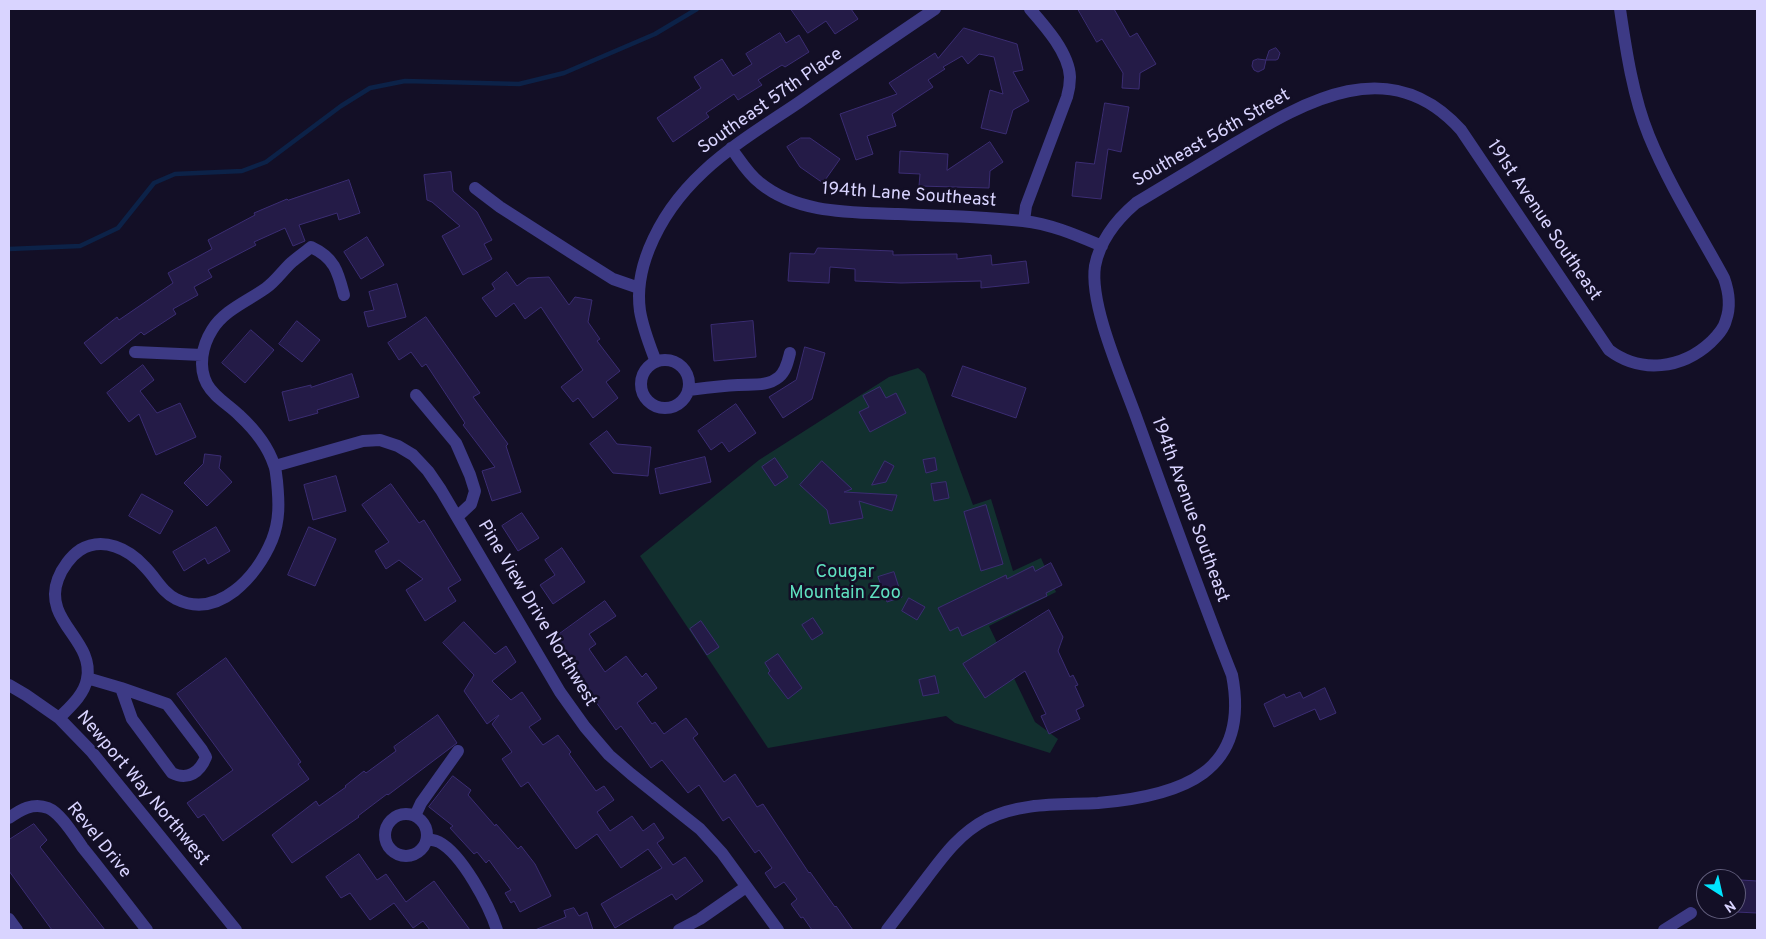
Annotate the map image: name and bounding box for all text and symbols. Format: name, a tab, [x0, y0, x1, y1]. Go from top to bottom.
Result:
street label: Southeast 57th Place	[695, 44, 847, 160]
street label: Southeast 56th Street	[1129, 85, 1295, 193]
street label: 191st Avenue Southeast	[1481, 137, 1605, 305]
street label: 194th Lane Southeast	[821, 179, 997, 213]
street label: 194th Avenue Southeast	[1145, 414, 1233, 606]
street label: Pine View Drive Northwest	[472, 517, 600, 711]
park label: Cougar Mountain Zoo	[789, 562, 901, 604]
street label: Newport Way Northwest	[71, 707, 213, 871]
street label: Revel Drive	[61, 799, 135, 883]
north arrow	[1696, 869, 1746, 919]
text: N	[1720, 896, 1738, 916]

